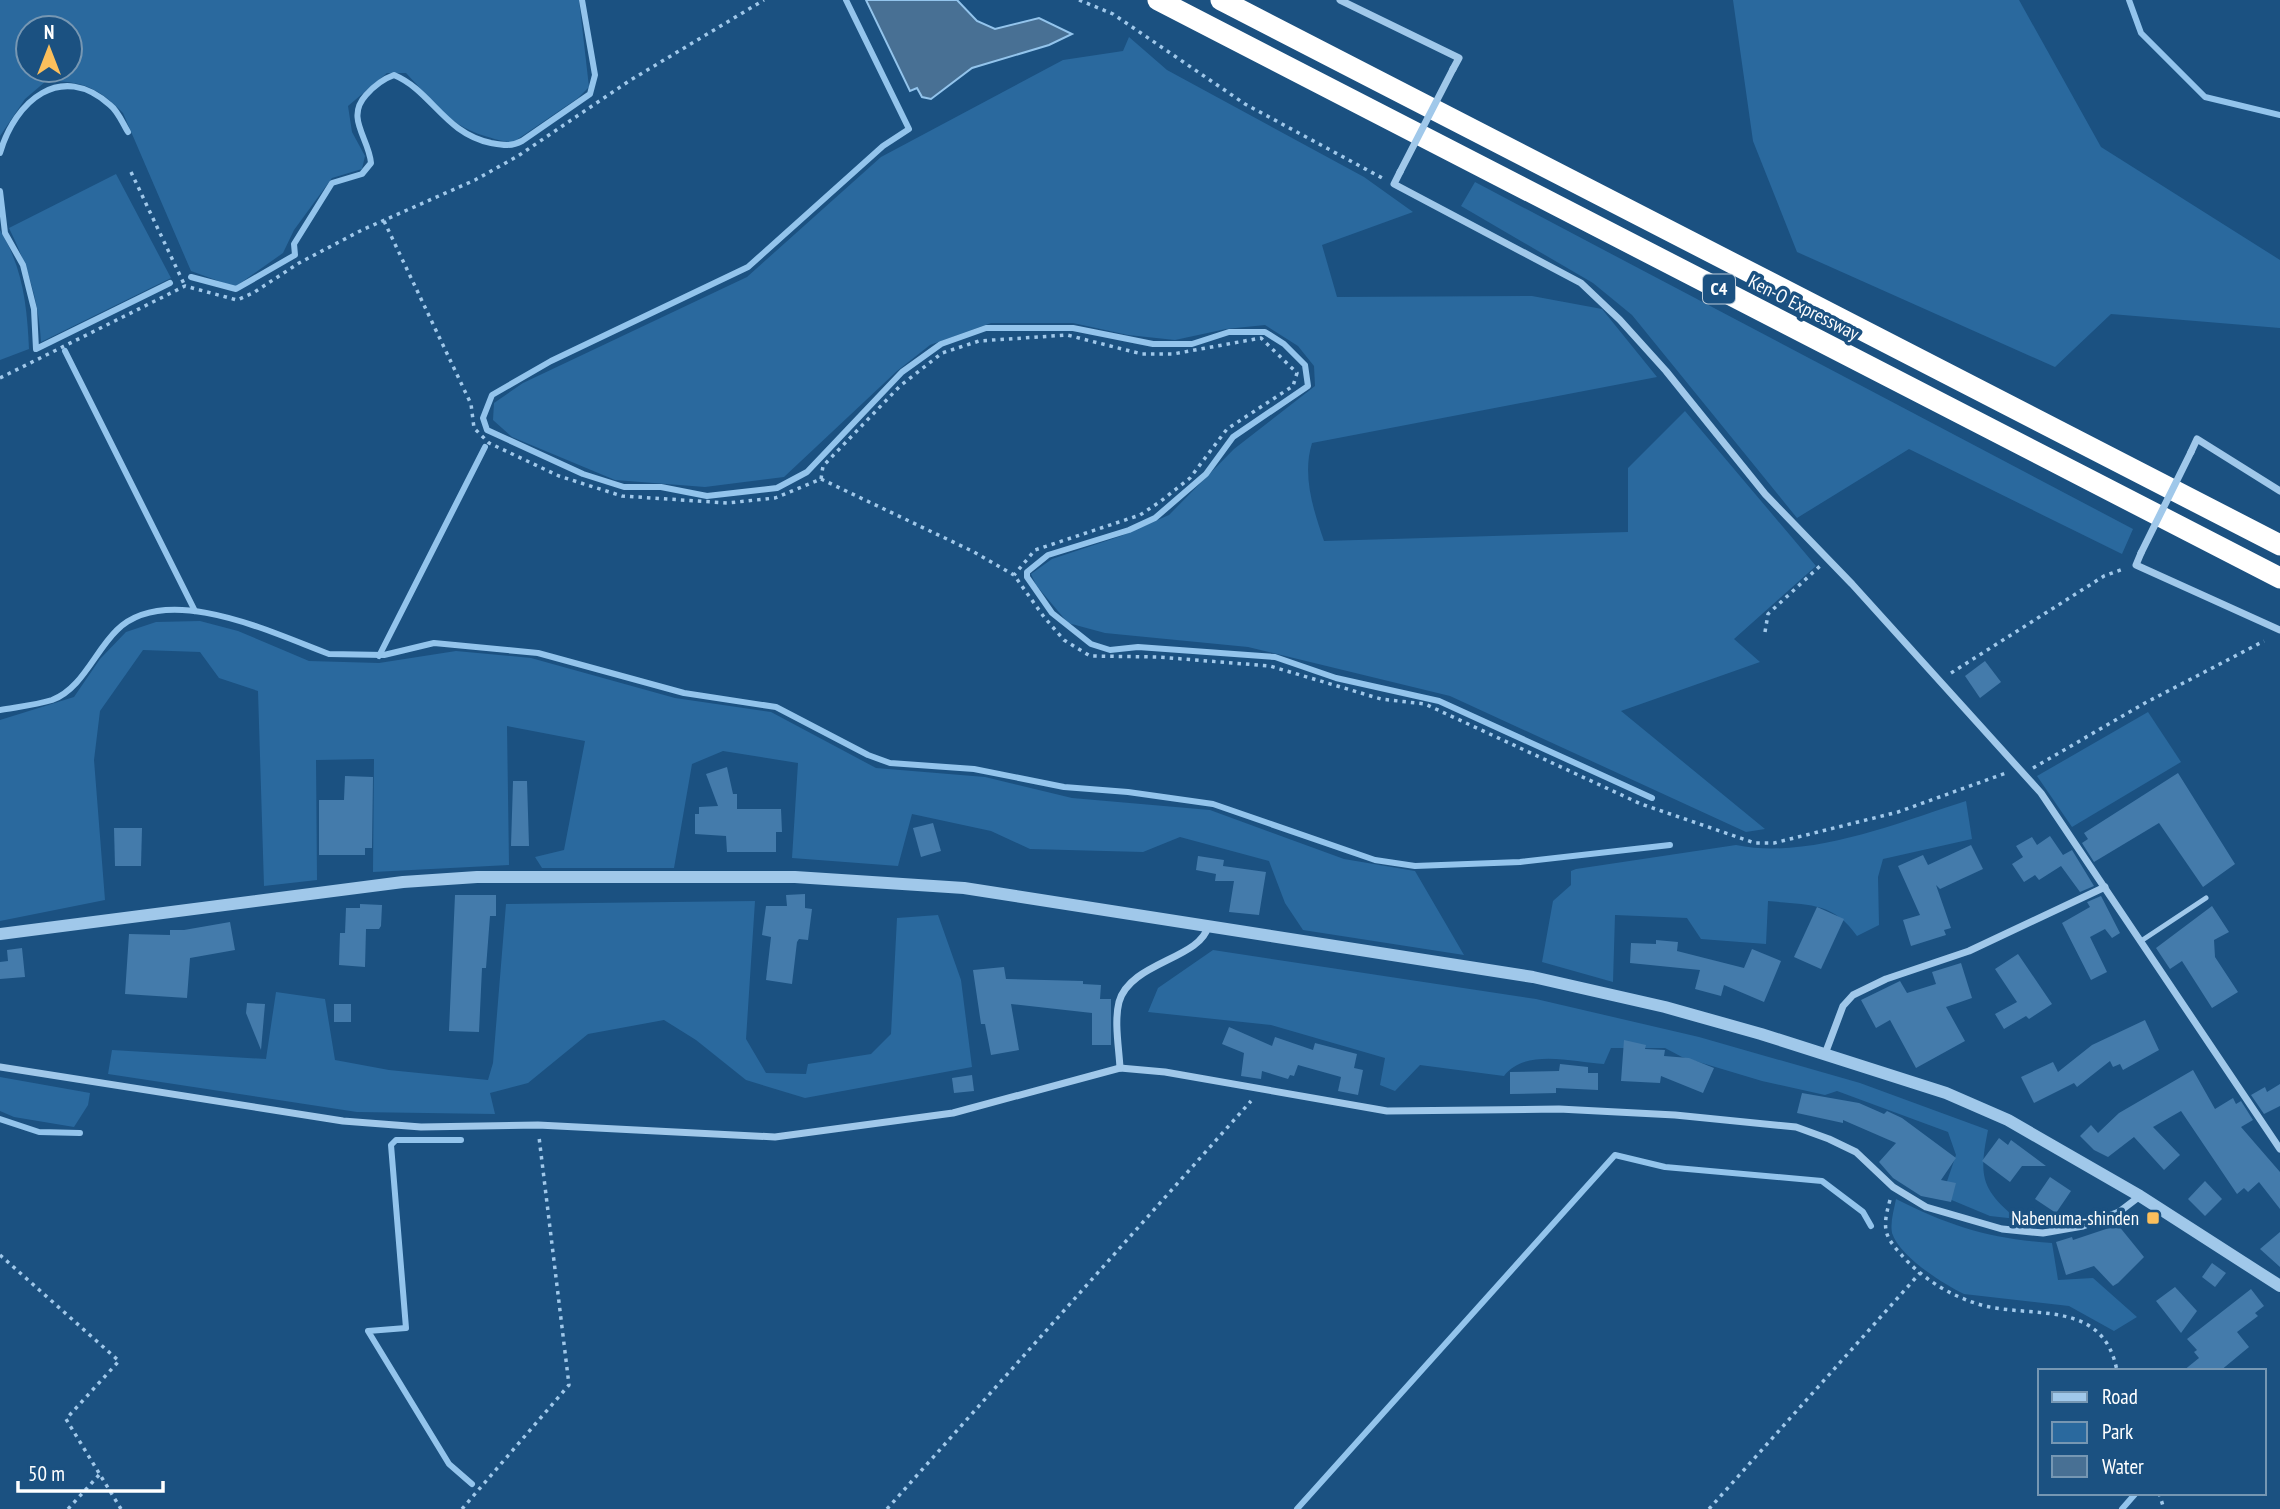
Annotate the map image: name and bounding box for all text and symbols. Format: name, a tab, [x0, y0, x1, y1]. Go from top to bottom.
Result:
north arrow	[14, 14, 84, 84]
text: N	[44, 20, 54, 44]
street label: Ken-O Expressway	[1745, 269, 1864, 346]
road number: C4	[1703, 274, 1735, 304]
place label: Nabenuma-shinden	[2011, 1206, 2139, 1230]
marker: Nabenuma-shinden	[2145, 1210, 2161, 1226]
legend	[2038, 1369, 2266, 1495]
text: Road	[2102, 1383, 2138, 1410]
text: Park	[2102, 1418, 2133, 1445]
scale bar	[18, 1450, 163, 1494]
text: Water	[2102, 1453, 2144, 1480]
text: 50 m	[28, 1460, 65, 1487]

